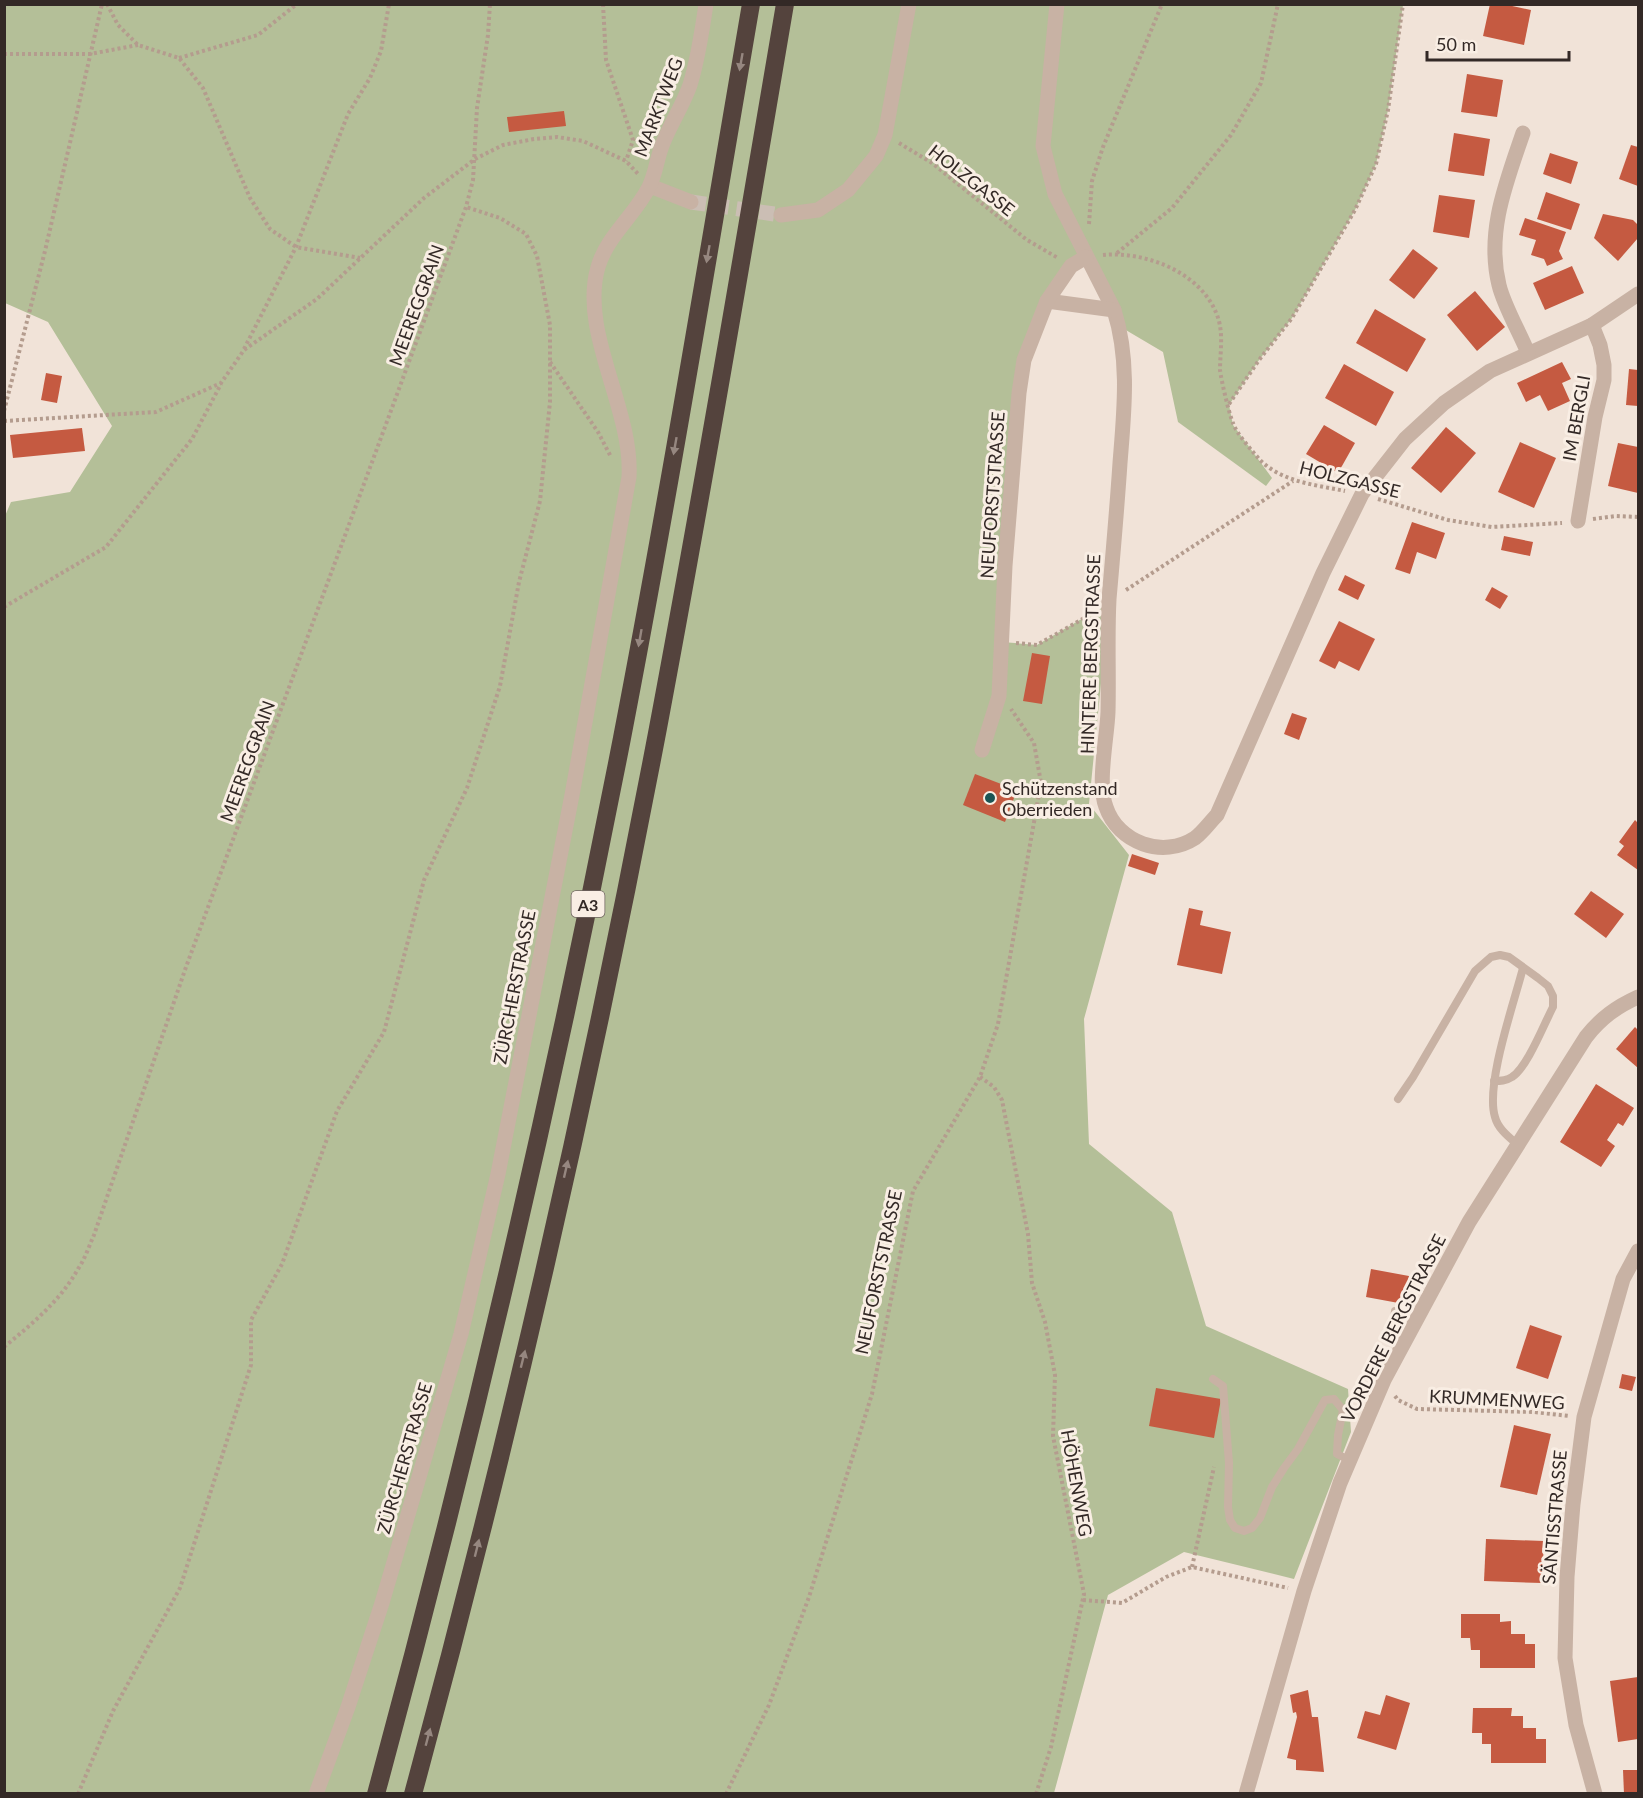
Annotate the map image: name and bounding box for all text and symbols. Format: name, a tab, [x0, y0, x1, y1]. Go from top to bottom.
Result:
scale bar	[1427, 24, 1570, 62]
text: 50 m	[1436, 33, 1476, 55]
one-way arrow	[736, 53, 745, 72]
street label: MARKTWEG	[629, 54, 687, 160]
street label: HOLZGASSE	[925, 140, 1019, 220]
street label: MEEREGGRAIN	[384, 241, 448, 369]
one-way arrow	[703, 245, 712, 264]
street label: IM BERGLI	[1558, 373, 1594, 463]
street label: NEUFORSTSTRASSE	[975, 411, 1009, 579]
one-way arrow	[670, 437, 679, 456]
street label: HOLZGASSE	[1297, 456, 1403, 502]
street label: HINTERE BERGSTRASSE	[1076, 554, 1104, 754]
one-way arrow	[635, 629, 644, 648]
street label: MEEREGGRAIN	[215, 697, 279, 825]
place label: Schützenstand Oberrieden	[1002, 777, 1118, 820]
marker: Schützenstand Oberrieden	[983, 791, 997, 805]
road number: A3	[572, 891, 604, 917]
street label: ZÜRCHERSTRASSE	[488, 908, 540, 1066]
one-way arrow	[562, 1159, 572, 1178]
street label: NEUFORSTSTRASSE	[850, 1188, 906, 1356]
street label: VORDERE BERGSTRASSE	[1336, 1230, 1450, 1426]
one-way arrow	[519, 1350, 529, 1368]
street label: ZÜRCHERSTRASSE	[372, 1380, 436, 1536]
street label: KRUMMENWEG	[1429, 1384, 1565, 1414]
street label: HÖHENWEG	[1057, 1428, 1097, 1538]
street label: SÄNTISSTRASSE	[1537, 1449, 1571, 1585]
one-way arrow	[472, 1539, 482, 1557]
one-way arrow	[423, 1728, 433, 1746]

